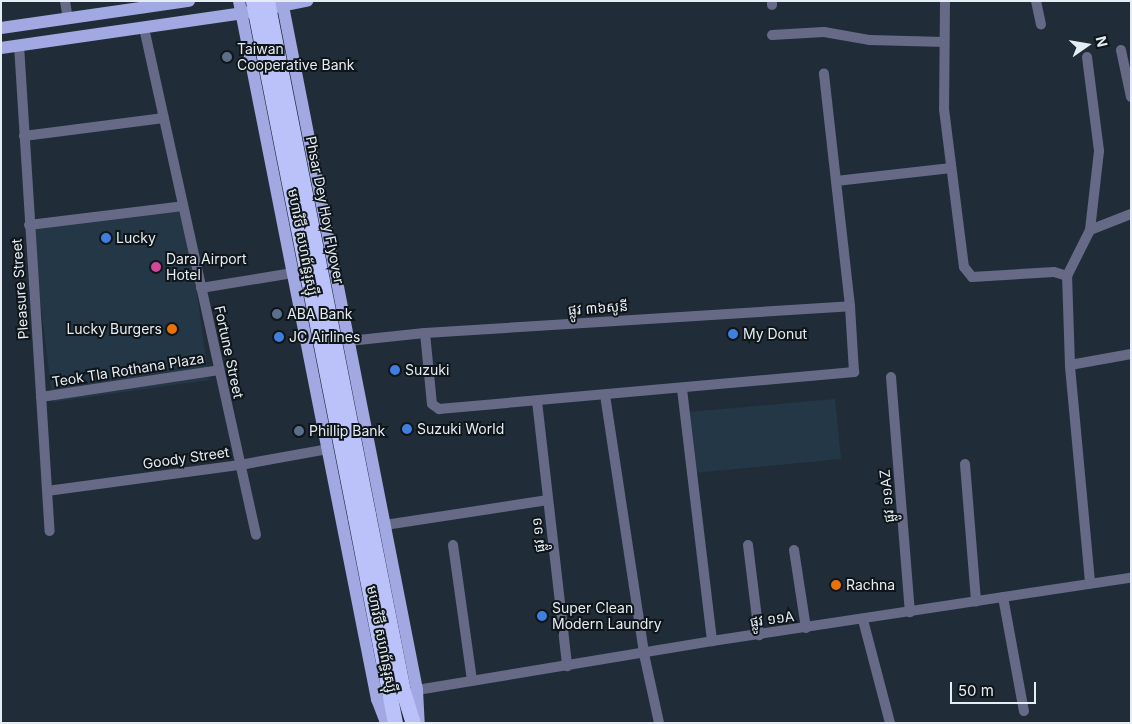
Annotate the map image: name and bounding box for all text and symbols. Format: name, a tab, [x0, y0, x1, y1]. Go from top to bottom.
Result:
north arrow	[1062, 20, 1112, 70]
text: N	[1093, 34, 1112, 49]
place label: Taiwan Cooperative Bank	[237, 41, 355, 74]
marker: Taiwan Cooperative Bank	[221, 51, 233, 63]
street label: Phsar Dey Hoy Flyover	[302, 135, 348, 285]
street label: មហាវិថី សហព័ន្ធរុស្ស៊ី	[284, 187, 322, 297]
place label: Lucky	[116, 230, 156, 246]
marker: Lucky	[100, 232, 112, 244]
street label: Pleasure Street	[8, 238, 32, 340]
place label: Dara Airport Hotel	[166, 251, 247, 284]
marker: Dara Airport Hotel	[150, 261, 162, 273]
street label: ផ្លូវ ៣៦សូនី	[567, 298, 629, 318]
street label: Fortune Street	[211, 304, 247, 400]
place label: ABA Bank	[287, 306, 352, 322]
marker: ABA Bank	[271, 308, 283, 320]
place label: Lucky Burgers	[66, 321, 162, 337]
marker: Lucky Burgers	[166, 323, 178, 335]
place label: My Donut	[743, 326, 807, 342]
marker: My Donut	[727, 328, 739, 340]
place label: JC Airlines	[289, 329, 360, 345]
marker: JC Airlines	[273, 331, 285, 343]
street label: Teok Tla Rothana Plaza	[51, 350, 205, 390]
place label: Suzuki	[405, 362, 449, 378]
marker: Suzuki	[389, 364, 401, 376]
place label: Suzuki World	[417, 421, 504, 437]
place label: Phillip Bank	[309, 423, 385, 439]
marker: Suzuki World	[401, 423, 413, 435]
marker: Phillip Bank	[293, 425, 305, 437]
street label: Goody Street	[142, 444, 230, 472]
street label: ផ្លូវ ១១AZ	[876, 469, 898, 523]
street label: ផ្លូវ ១១	[528, 517, 548, 553]
place label: Rachna	[846, 577, 895, 593]
marker: Rachna	[830, 579, 842, 591]
street label: មហាវិថី សហព័ន្ធរុស្ស៊ី	[363, 584, 401, 694]
place label: Super Clean Modern Laundry	[552, 600, 662, 632]
street label: ផ្លូវ ១១A	[749, 608, 795, 630]
marker: Super Clean Modern Laundry	[536, 610, 548, 622]
scale bar	[952, 672, 1038, 704]
text: 50 m	[958, 681, 994, 700]

